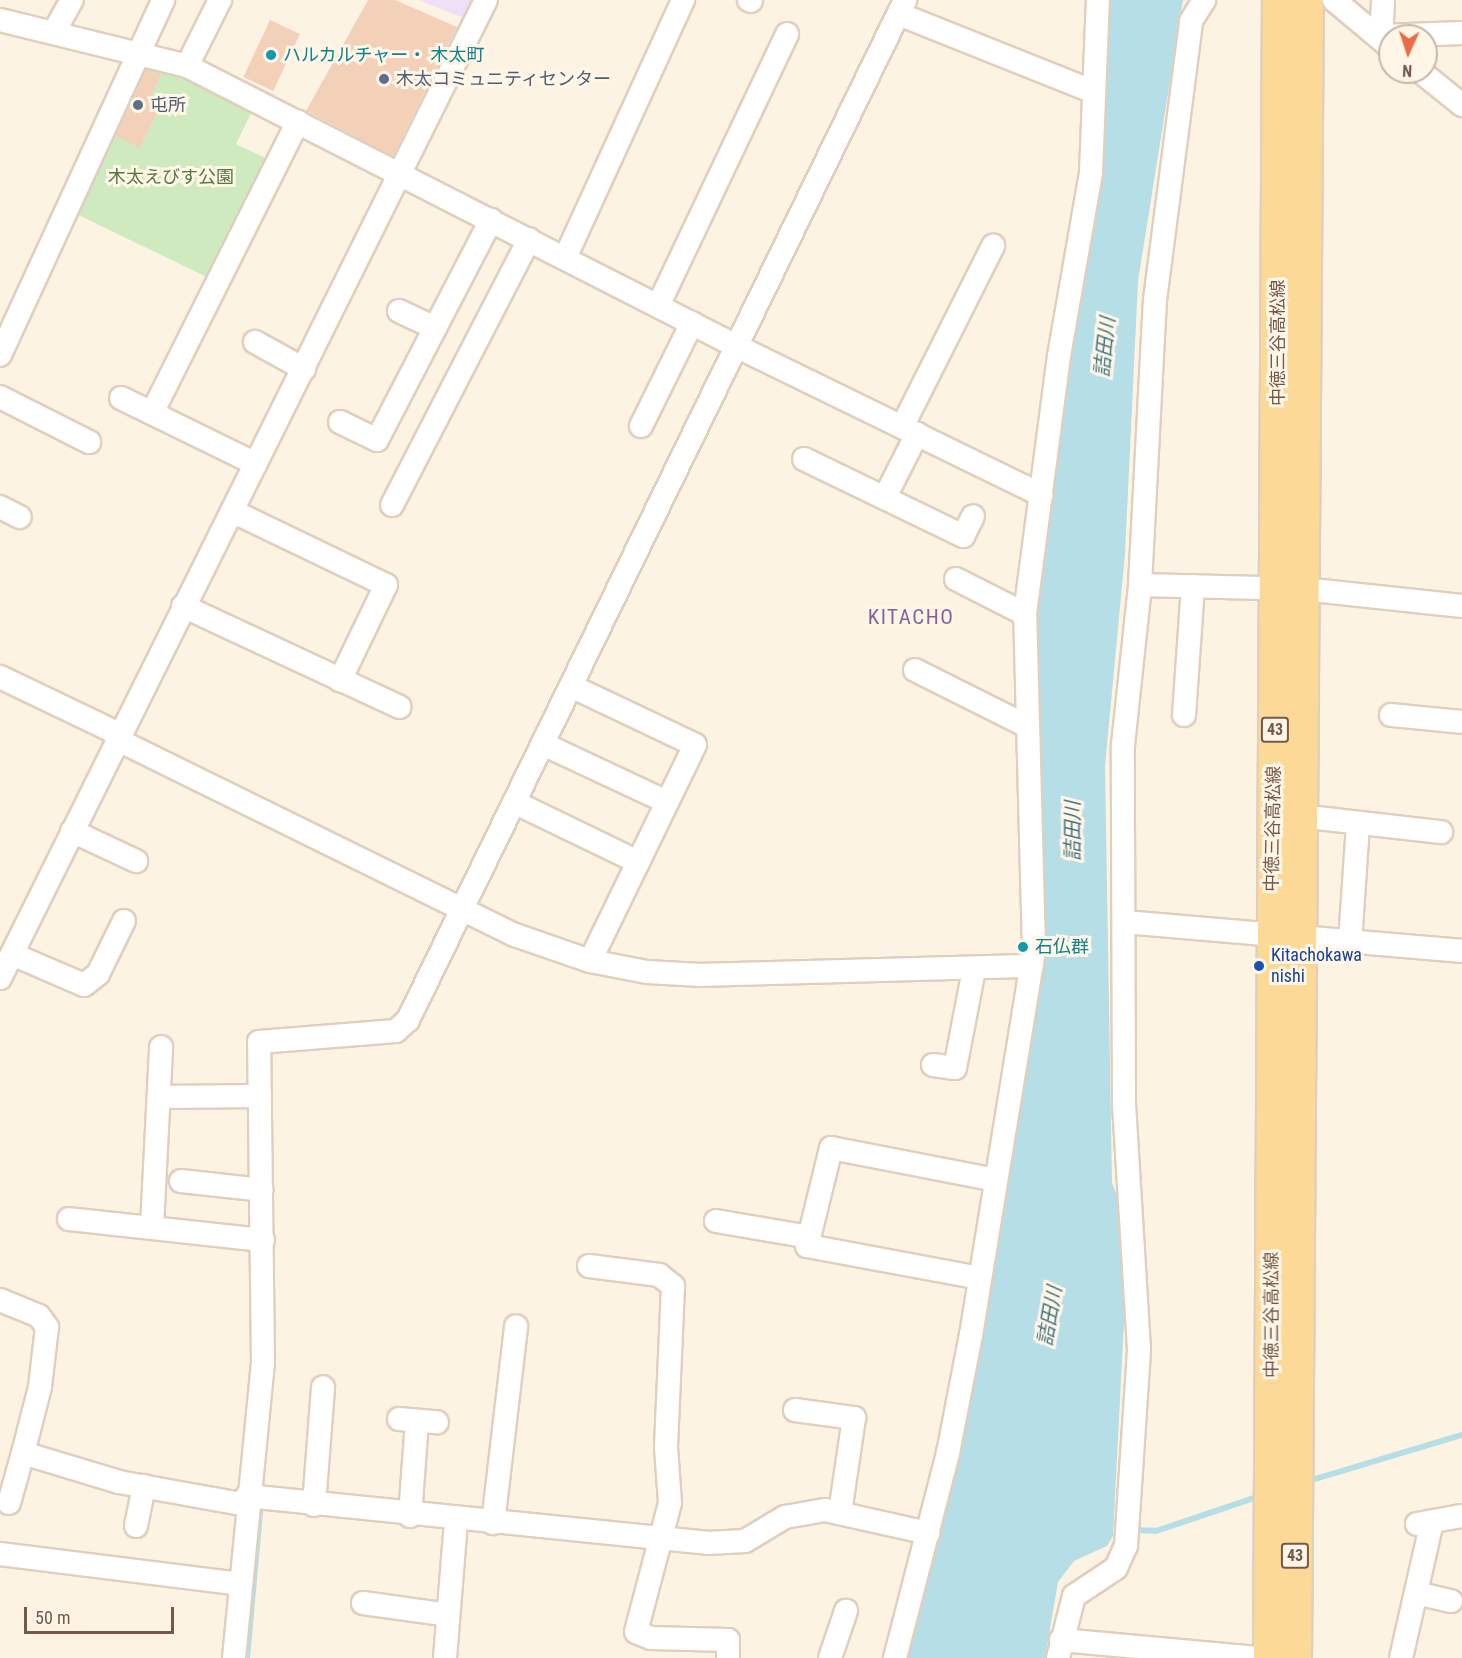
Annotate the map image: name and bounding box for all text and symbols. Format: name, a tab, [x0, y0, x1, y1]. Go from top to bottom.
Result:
north arrow	[1378, 24, 1438, 84]
place label: ハルカルチャー・ 木太町	[283, 44, 485, 66]
marker: ハルカルチャー・ 木太町	[264, 48, 278, 62]
text: N	[1402, 61, 1413, 80]
place label: 木太コミュニティセンター	[396, 68, 612, 90]
marker: 木太コミュニティセンター	[377, 72, 391, 86]
place label: 屯所	[150, 94, 186, 116]
marker: 屯所	[131, 98, 145, 112]
park label: 木太えびす公園	[108, 166, 234, 188]
street label: 中徳三谷高松線	[1267, 280, 1289, 406]
water label: 詰田川	[1090, 316, 1120, 378]
district label: KITACHO	[868, 604, 954, 630]
road number: 43	[1260, 717, 1290, 743]
street label: 中徳三谷高松線	[1261, 766, 1285, 892]
water label: 詰田川	[1061, 801, 1085, 861]
place label: 石仏群	[1035, 936, 1089, 958]
marker: 石仏群	[1016, 940, 1030, 954]
place label: Kitachokawa nishi	[1271, 945, 1362, 988]
marker: Kitachokawa nishi	[1252, 959, 1266, 973]
street label: 中徳三谷高松線	[1261, 1252, 1283, 1378]
water label: 詰田川	[1033, 1284, 1067, 1348]
road number: 43	[1280, 1543, 1310, 1569]
scale bar	[27, 1595, 177, 1633]
text: 50 m	[35, 1607, 70, 1628]

